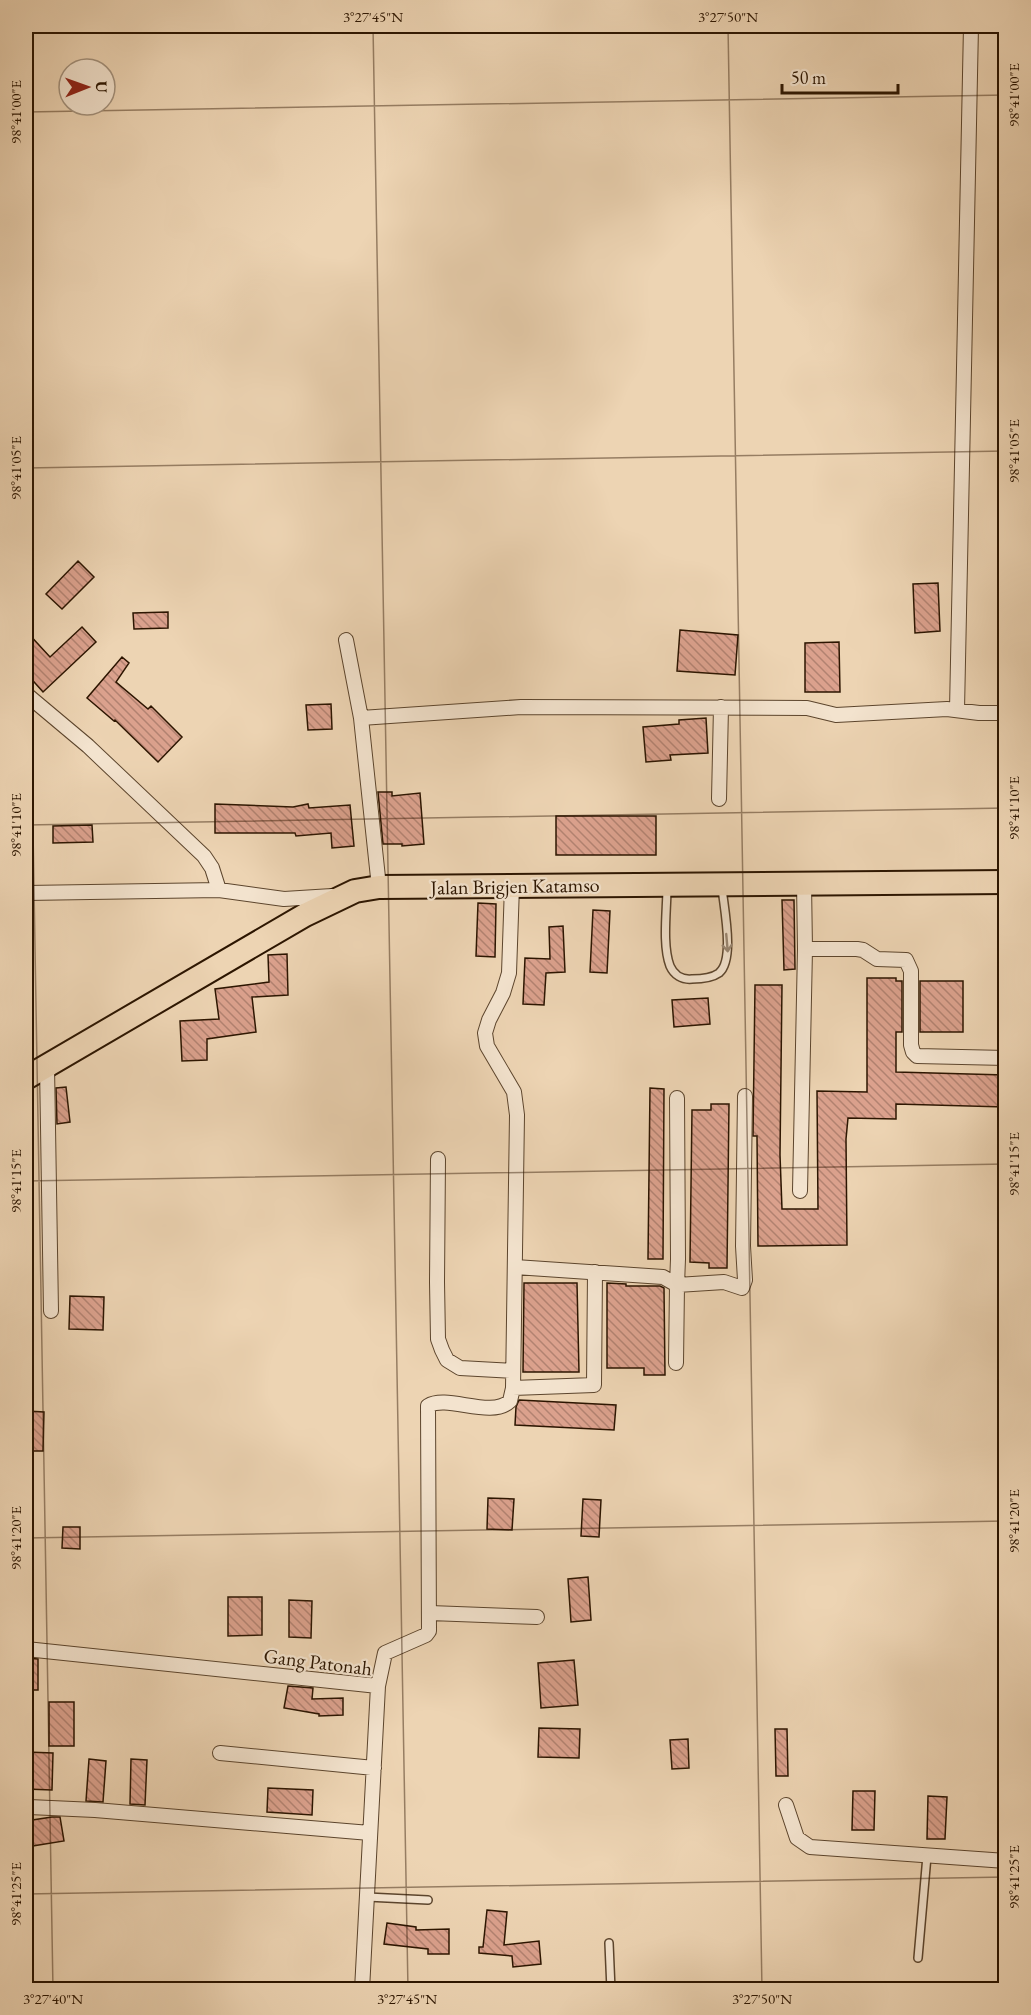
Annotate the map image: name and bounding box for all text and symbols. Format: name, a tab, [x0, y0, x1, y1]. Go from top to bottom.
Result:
text: 3°27'45"N	[343, 7, 403, 26]
text: 3°27'50"N	[698, 7, 758, 26]
north arrow	[57, 57, 117, 117]
scale bar	[782, 57, 898, 95]
text: 98°41'00"E	[1004, 62, 1023, 127]
text: 50 m	[791, 66, 826, 89]
text: 98°41'00"E	[6, 79, 25, 144]
text: U	[91, 81, 112, 93]
text: 98°41'05"E	[1004, 418, 1023, 483]
text: 98°41'05"E	[6, 435, 25, 500]
text: 98°41'10"E	[1004, 775, 1023, 840]
text: 98°41'10"E	[6, 792, 25, 857]
street label: Jalan Brigjen Katamso	[428, 872, 600, 901]
one-way arrow	[722, 933, 733, 953]
text: 98°41'15"E	[1004, 1131, 1023, 1196]
text: 98°41'15"E	[6, 1148, 25, 1213]
text: 98°41'20"E	[1004, 1488, 1023, 1553]
text: 98°41'20"E	[6, 1505, 25, 1570]
street label: Gang Patonah	[262, 1642, 374, 1682]
text: 98°41'25"E	[1004, 1844, 1023, 1909]
text: 98°41'25"E	[6, 1861, 25, 1926]
text: 3°27'40"N	[23, 1989, 83, 2008]
text: 3°27'45"N	[377, 1989, 437, 2008]
text: 3°27'50"N	[732, 1989, 792, 2008]

